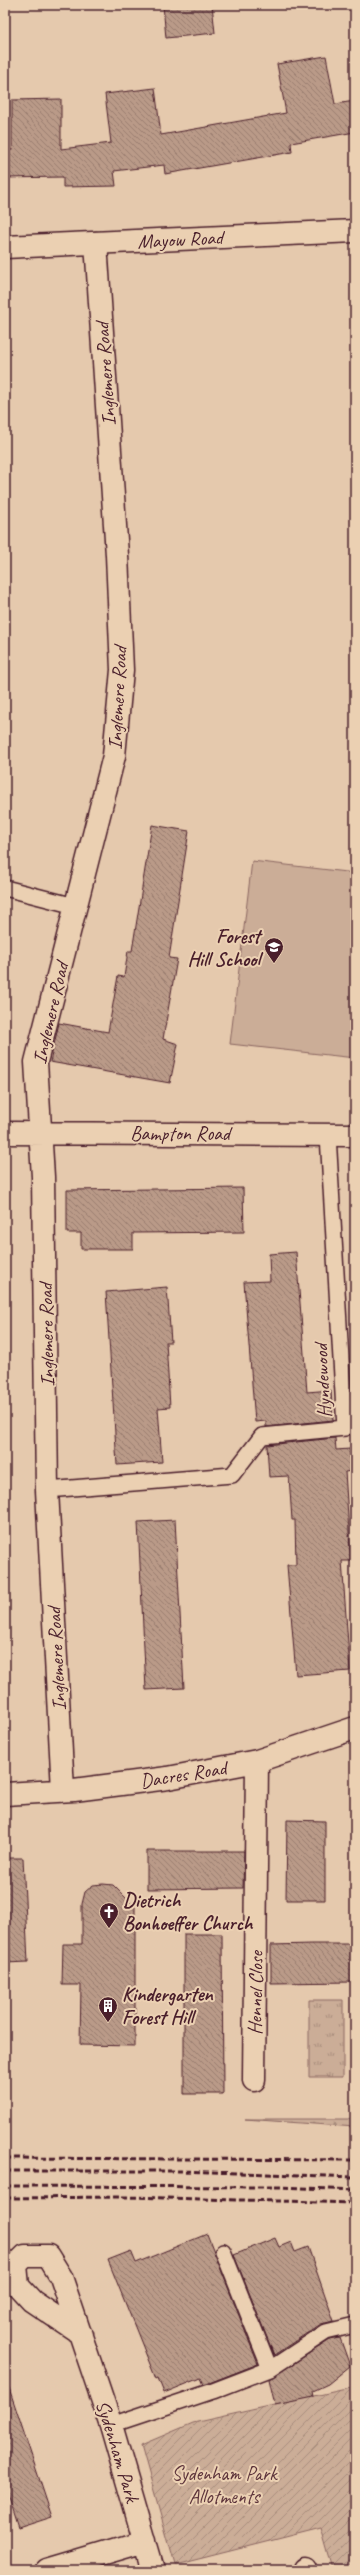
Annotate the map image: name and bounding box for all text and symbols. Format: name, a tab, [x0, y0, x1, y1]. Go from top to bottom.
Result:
street label: Mayow Road	[137, 225, 226, 254]
street label: Inglemere Road	[89, 318, 122, 426]
street label: Inglemere Road	[102, 643, 133, 750]
place label: Forest Hill School	[187, 924, 263, 972]
school or university icon: Forest Hill School	[263, 936, 285, 964]
street label: Inglemere Road	[27, 957, 75, 1066]
street label: Bampton Road	[130, 1121, 233, 1146]
street label: Inglemere Road	[33, 1280, 60, 1387]
street label: Hyndewood	[308, 1340, 337, 1419]
street label: Inglemere Road	[41, 1604, 72, 1711]
street label: Dacres Road	[138, 1755, 231, 1794]
place label: Dietrich Bonhoeffer Church	[123, 1888, 254, 1936]
church icon: Dietrich Bonhoeffer Church	[98, 1901, 120, 1929]
street label: Hennel Close	[242, 1949, 269, 2035]
place label: Kindergarten Forest Hill	[122, 1982, 214, 2030]
building icon: Kindergarten Forest Hill	[97, 1995, 119, 2023]
street label: Sydenham Park	[90, 2397, 145, 2507]
park label: Sydenham Park Allotments	[171, 2461, 278, 2509]

